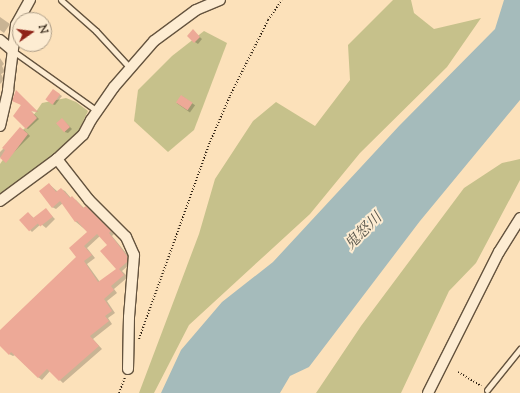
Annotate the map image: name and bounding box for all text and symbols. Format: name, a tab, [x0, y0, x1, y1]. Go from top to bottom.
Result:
north arrow	[12, 12, 52, 52]
text: N	[34, 23, 51, 36]
water label: 鬼怒川	[342, 210, 386, 254]

